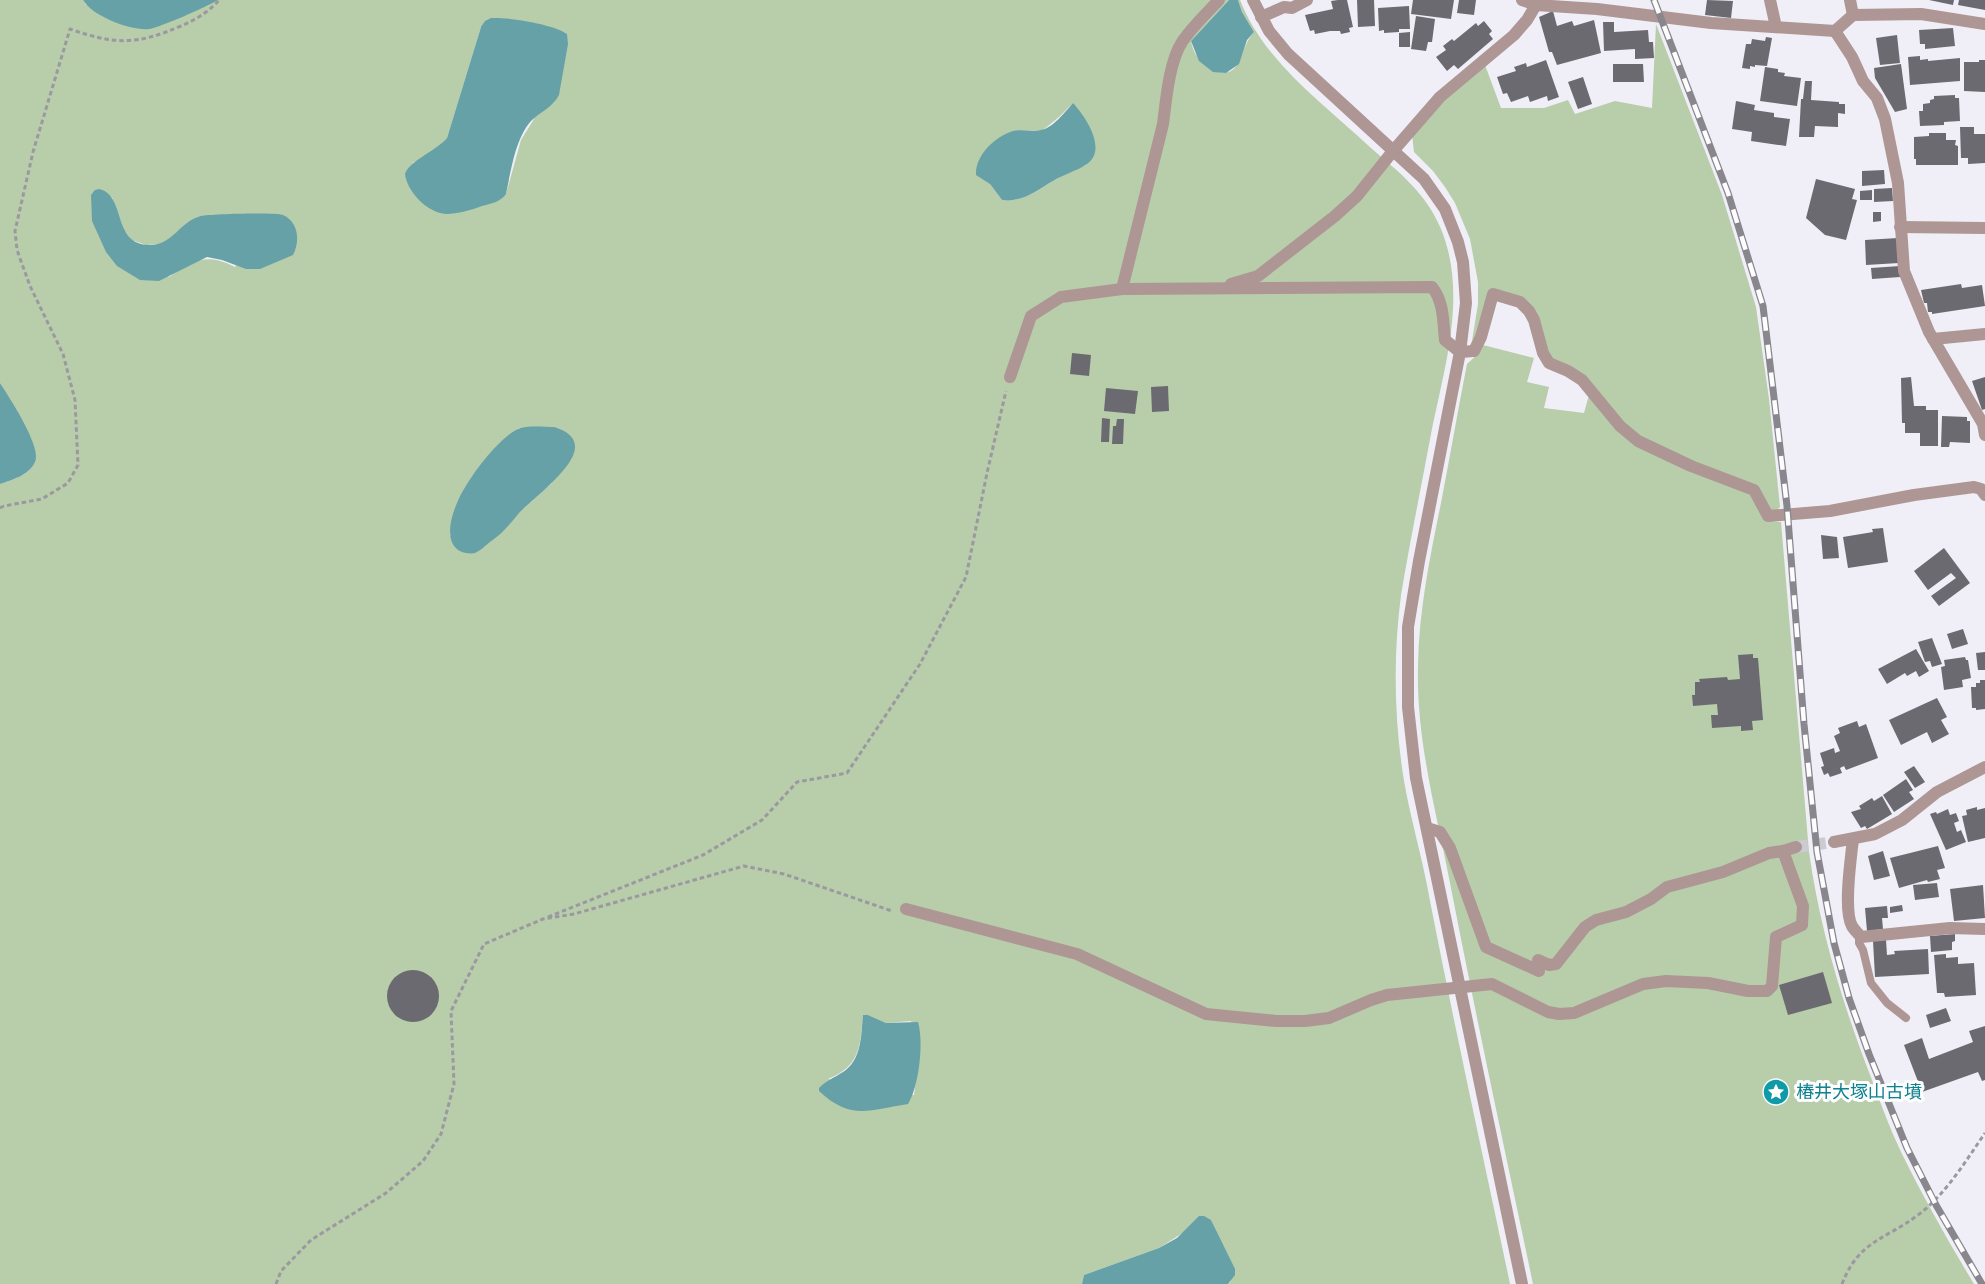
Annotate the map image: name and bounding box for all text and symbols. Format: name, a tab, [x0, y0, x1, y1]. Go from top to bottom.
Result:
place icon: 椿井大塚山古墳	[1761, 1077, 1791, 1107]
place label: 椿井大塚山古墳	[1796, 1081, 1922, 1103]

